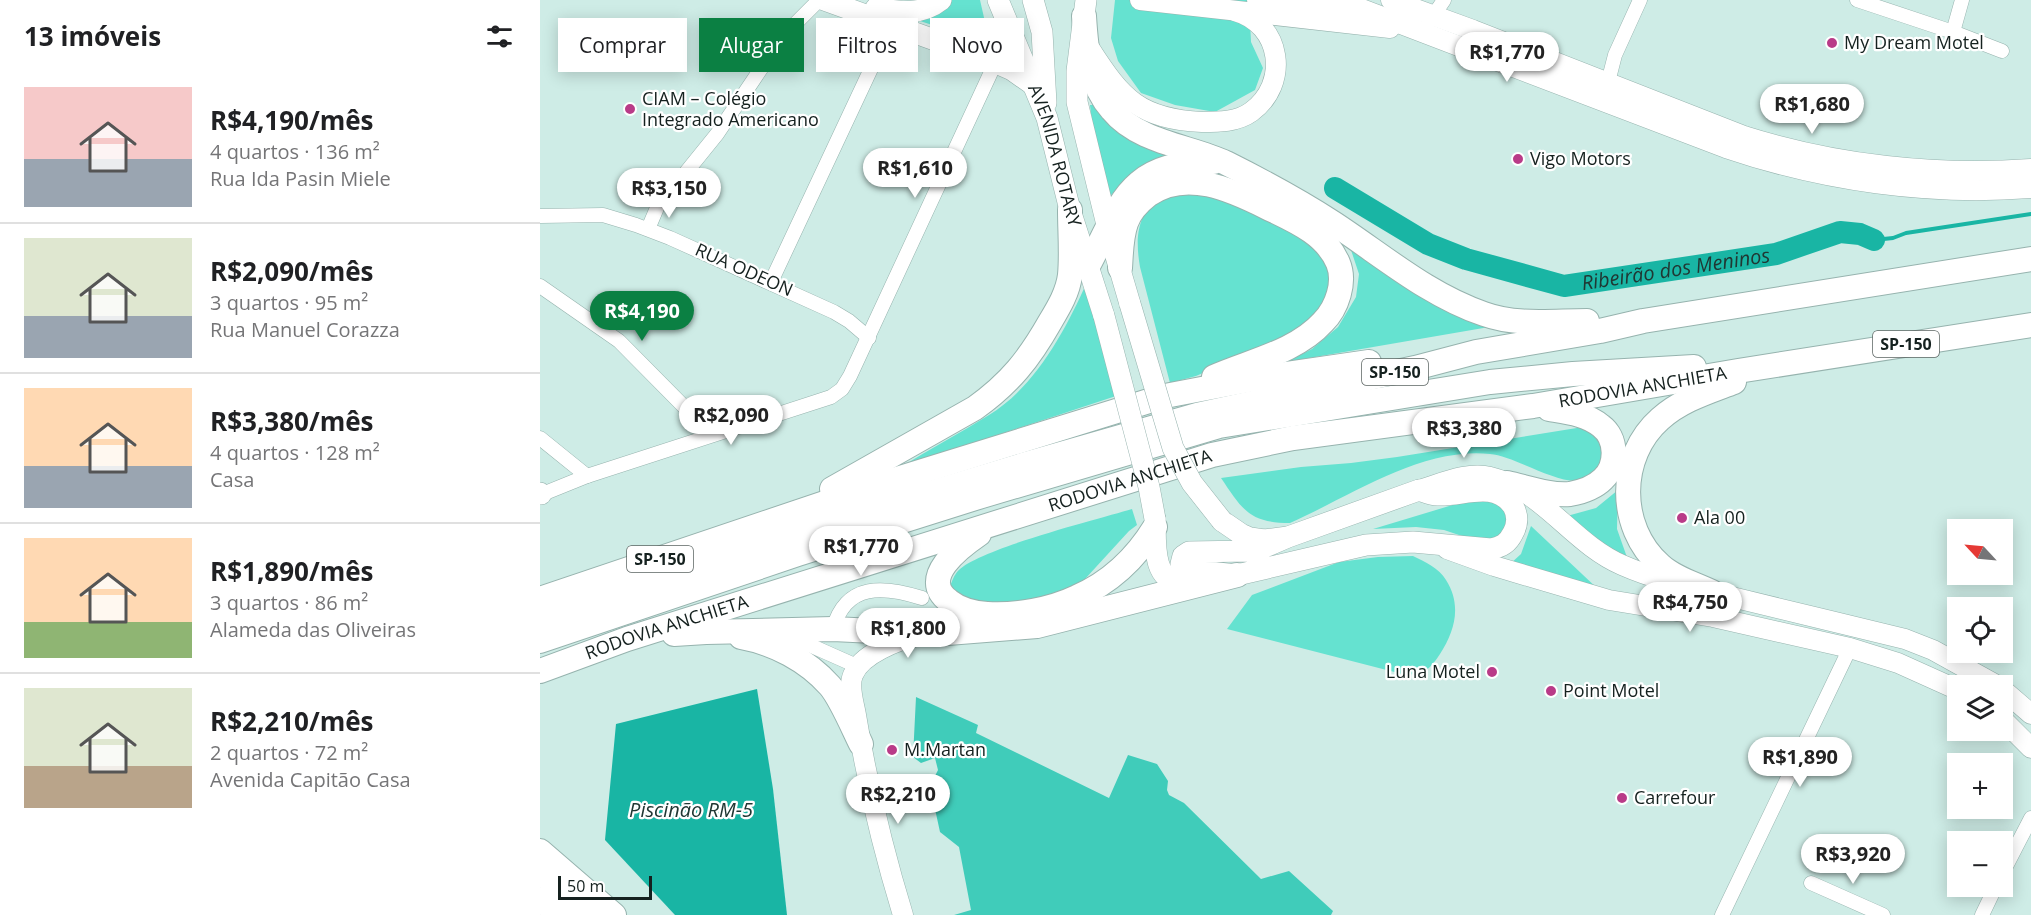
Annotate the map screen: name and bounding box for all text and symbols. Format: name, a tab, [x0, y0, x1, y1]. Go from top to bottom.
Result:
text: 13 imóveis	[24, 18, 161, 54]
chip: Comprar	[558, 18, 687, 72]
chip: Alugar	[699, 18, 804, 72]
chip: Filtros	[816, 18, 918, 72]
chip: Novo	[930, 18, 1024, 72]
icon: filters	[483, 20, 516, 53]
place label: My Dream Motel	[1844, 30, 1984, 54]
pin: R$1,770	[1452, 32, 1562, 83]
marker: My Dream Motel	[1825, 36, 1839, 50]
text: R$1,770	[1469, 38, 1545, 65]
street label: AVENIDA ROTARY	[1023, 80, 1088, 231]
pin: R$1,680	[1757, 84, 1867, 135]
place label: CIAM – Colégio Integrado Americano	[642, 86, 819, 131]
text: R$1,680	[1774, 90, 1850, 117]
text: R$4,190/mês	[210, 102, 373, 138]
marker: CIAM – Colégio Integrado Americano	[623, 102, 637, 116]
icon: home	[72, 111, 144, 183]
text: 4 quartos · 136 m²	[210, 138, 380, 165]
place label: Vigo Motors	[1530, 146, 1631, 170]
pin: R$1,610	[860, 148, 970, 199]
marker: Vigo Motors	[1511, 152, 1525, 166]
text: R$1,610	[877, 154, 953, 181]
text: Rua Ida Pasin Miele	[210, 165, 391, 192]
pin: R$3,150	[614, 168, 724, 219]
text: R$3,150	[631, 174, 707, 201]
street label: RUA ODEON	[692, 237, 797, 301]
water label: Ribeirão dos Meninos	[1580, 241, 1772, 296]
text: R$2,090/mês	[210, 253, 373, 289]
icon: home	[72, 262, 144, 334]
text: 3 quartos · 95 m²	[210, 289, 368, 316]
pin: R$4,190	[587, 291, 697, 342]
text: R$4,190	[604, 297, 680, 324]
text: Rua Manuel Corazza	[210, 316, 400, 343]
road number: SP-150	[1873, 331, 1939, 357]
road number: SP-150	[1362, 359, 1428, 385]
street label: RODOVIA ANCHIETA	[1557, 360, 1729, 412]
pin: R$2,090	[676, 395, 786, 446]
text: R$2,090	[693, 401, 769, 428]
text: R$3,380/mês	[210, 403, 373, 439]
pin: R$3,380	[1409, 408, 1519, 459]
icon: home	[72, 412, 144, 484]
text: R$3,380	[1426, 414, 1502, 441]
text: 4 quartos · 128 m²	[210, 439, 380, 466]
street label: RODOVIA ANCHIETA	[1045, 443, 1215, 517]
text: Casa	[210, 466, 254, 493]
place label: Ala 00	[1694, 505, 1745, 529]
marker: Ala 00	[1675, 511, 1689, 525]
north arrow	[1947, 519, 2013, 585]
map controls	[1947, 519, 2013, 897]
pin: R$1,770	[806, 526, 916, 577]
text: R$1,770	[823, 532, 899, 559]
road number: SP-150	[627, 546, 693, 572]
text: R$1,890/mês	[210, 553, 373, 589]
icon: home	[72, 562, 144, 634]
pin: R$4,750	[1635, 582, 1745, 633]
text: R$4,750	[1652, 588, 1728, 615]
text: 3 quartos · 86 m²	[210, 589, 368, 616]
street label: RODOVIA ANCHIETA	[582, 589, 751, 664]
button: locate	[1947, 597, 2013, 663]
pin: R$1,800	[853, 608, 963, 659]
text: R$1,800	[870, 614, 946, 641]
text: Alameda das Oliveiras	[210, 616, 416, 643]
place label: Luna Motel	[1386, 659, 1480, 683]
marker: Luna Motel	[1485, 665, 1499, 679]
button: layers	[1947, 675, 2013, 741]
place label: Point Motel	[1563, 678, 1659, 702]
marker: Point Motel	[1544, 684, 1558, 698]
text: R$2,210/mês	[210, 703, 373, 739]
icon: home	[72, 712, 144, 784]
place label: M.Martan	[904, 737, 986, 761]
pin: R$1,890	[1745, 737, 1855, 788]
text: 2 quartos · 72 m²	[210, 739, 368, 766]
marker: M.Martan	[885, 743, 899, 757]
text: R$1,890	[1762, 743, 1838, 770]
button: +	[1947, 753, 2013, 819]
text: Avenida Capitão Casa	[210, 766, 411, 793]
pin: R$2,210	[843, 774, 953, 825]
text: R$2,210	[860, 780, 936, 807]
place label: Carrefour	[1634, 785, 1716, 809]
marker: Carrefour	[1615, 791, 1629, 805]
water label: Piscinão RM-5	[629, 796, 753, 823]
button: −	[1947, 831, 2013, 897]
pin: R$3,920	[1798, 834, 1908, 885]
text: R$3,920	[1815, 840, 1891, 867]
scale bar	[558, 873, 652, 900]
text: 50 m	[567, 875, 604, 897]

